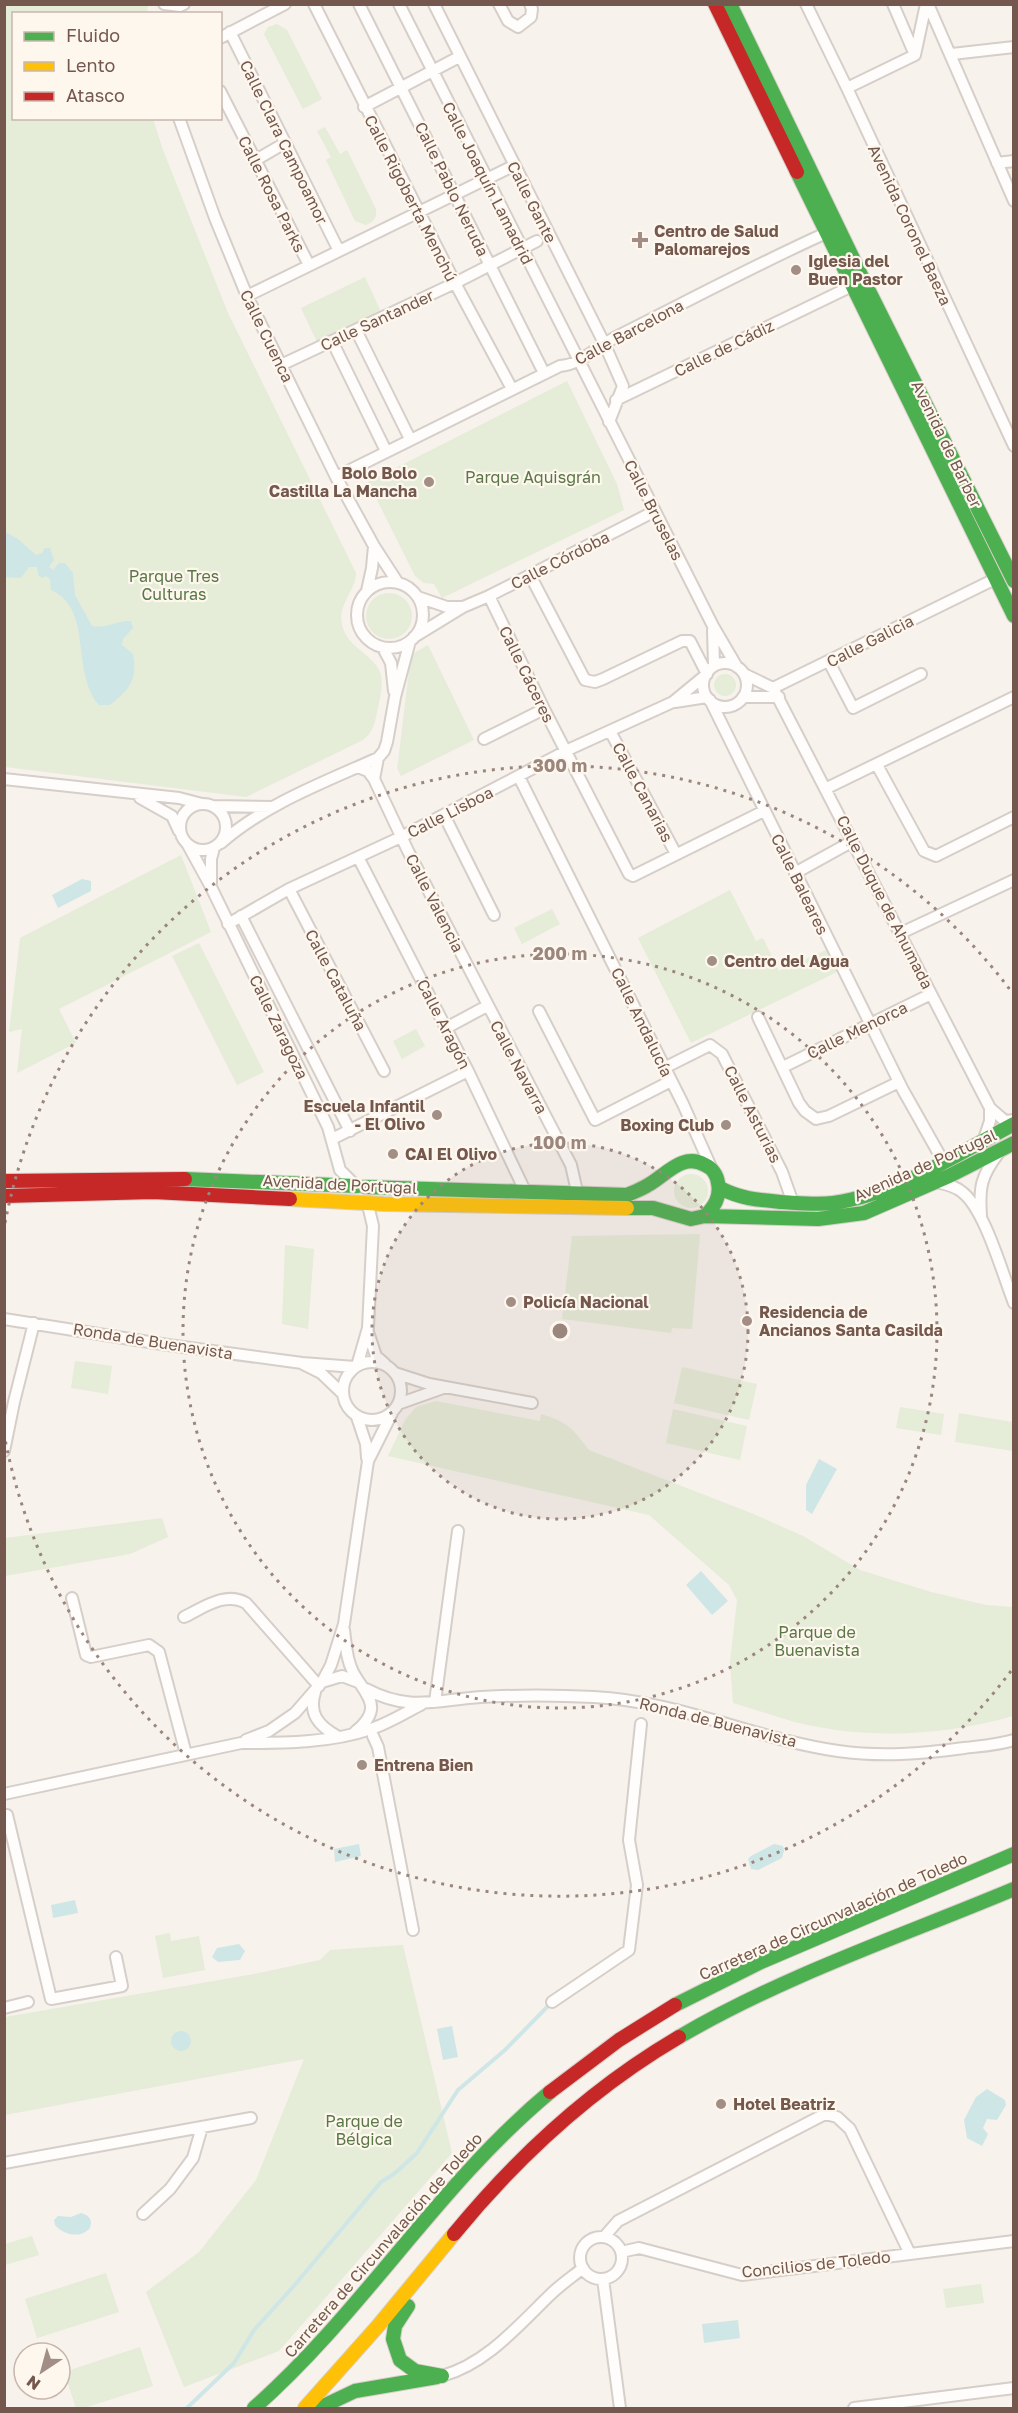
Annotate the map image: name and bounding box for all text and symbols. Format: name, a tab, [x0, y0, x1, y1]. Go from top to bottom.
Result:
legend	[12, 12, 222, 120]
text: Fluido	[66, 24, 120, 46]
text: Lento	[66, 54, 115, 76]
street label: Calle Clara Campoamor	[236, 57, 332, 227]
text: Atasco	[66, 84, 125, 106]
street label: Calle Joaquín Lamadrid	[438, 98, 538, 268]
street label: Calle Rigoberta Menchú	[360, 111, 462, 285]
street label: Calle Pablo Neruda	[411, 118, 493, 260]
street label: Calle Rosa Parks	[234, 132, 310, 256]
street label: Avenida Coronel Baeza	[864, 141, 956, 309]
street label: Calle Gante	[503, 158, 561, 246]
place label: Centro de Salud Palomarejos	[654, 221, 779, 259]
marker: Centro de Salud Palomarejos	[631, 231, 649, 249]
place label: Iglesia del Buen Pastor	[808, 251, 903, 289]
marker: Iglesia del Buen Pastor	[789, 263, 803, 277]
street label: Calle Santander	[317, 285, 437, 355]
street label: Calle Cuenca	[236, 286, 298, 386]
street label: Calle Barcelona	[571, 295, 687, 369]
street label: Calle de Cádiz	[671, 315, 777, 381]
street label: Avenida de Barber	[908, 377, 986, 511]
street label: Calle Bruselas	[620, 456, 688, 564]
place label: Bolo Bolo Castilla La Mancha	[269, 463, 417, 501]
park label: Parque Aquisgrán	[465, 467, 601, 487]
marker: Bolo Bolo Castilla La Mancha	[422, 475, 436, 489]
street label: Calle Córdoba	[507, 527, 613, 593]
park label: Parque Tres Culturas	[129, 566, 219, 604]
street label: Calle Galicia	[823, 611, 917, 671]
street label: Calle Cáceres	[495, 622, 559, 726]
street label: Calle Canarias	[608, 739, 678, 845]
text: 300 m	[533, 754, 587, 776]
street label: Calle Lisboa	[404, 782, 496, 842]
street label: Calle Duque de Ahumada	[832, 812, 938, 992]
street label: Calle Baleares	[767, 830, 833, 938]
street label: Calle Valencia	[402, 850, 468, 956]
street label: Calle Cataluña	[301, 926, 371, 1034]
text: 200 m	[533, 942, 587, 964]
place label: Centro del Agua	[724, 951, 849, 971]
marker: Centro del Agua	[705, 954, 719, 968]
street label: Calle Andalucía	[607, 964, 677, 1080]
street label: Calle Zaragoza	[245, 972, 313, 1082]
street label: Calle Aragón	[413, 976, 475, 1072]
street label: Calle Menorca	[803, 997, 911, 1063]
street label: Calle Navarra	[486, 1017, 552, 1117]
street label: Calle Asturias	[720, 1062, 786, 1166]
place label: Escuela Infantil - El Olivo	[304, 1096, 426, 1134]
marker: Escuela Infantil - El Olivo	[430, 1108, 444, 1122]
place label: Boxing Club	[620, 1115, 714, 1135]
marker: Boxing Club	[719, 1118, 733, 1132]
street label: Avenida de Portugal	[850, 1124, 1000, 1206]
text: 100 m	[534, 1131, 586, 1153]
place label: CAI El Olivo	[405, 1144, 498, 1164]
marker: CAI El Olivo	[386, 1147, 400, 1161]
street label: Avenida de Portugal	[262, 1170, 418, 1198]
place label: Policía Nacional	[523, 1292, 649, 1312]
marker: Policía Nacional	[504, 1295, 518, 1309]
place label: Residencia de Ancianos Santa Casilda	[759, 1302, 943, 1340]
marker: Residencia de Ancianos Santa Casilda	[740, 1314, 754, 1328]
street label: Ronda de Buenavista	[72, 1318, 234, 1364]
centre of rings	[550, 1321, 570, 1341]
park label: Parque de Buenavista	[774, 1622, 860, 1660]
street label: Ronda de Buenavista	[637, 1693, 799, 1751]
place label: Entrena Bien	[374, 1755, 473, 1775]
marker: Entrena Bien	[355, 1758, 369, 1772]
street label: Carretera de Circunvalación de Toledo	[696, 1848, 970, 1984]
place label: Hotel Beatriz	[733, 2094, 835, 2114]
marker: Hotel Beatriz	[714, 2097, 728, 2111]
park label: Parque de Bélgica	[325, 2111, 403, 2149]
street label: Carretera de Circunvalación de Toledo	[280, 2128, 486, 2362]
street label: Concilios de Toledo	[741, 2246, 891, 2282]
north arrow	[12, 2341, 72, 2401]
text: N	[22, 2371, 44, 2395]

